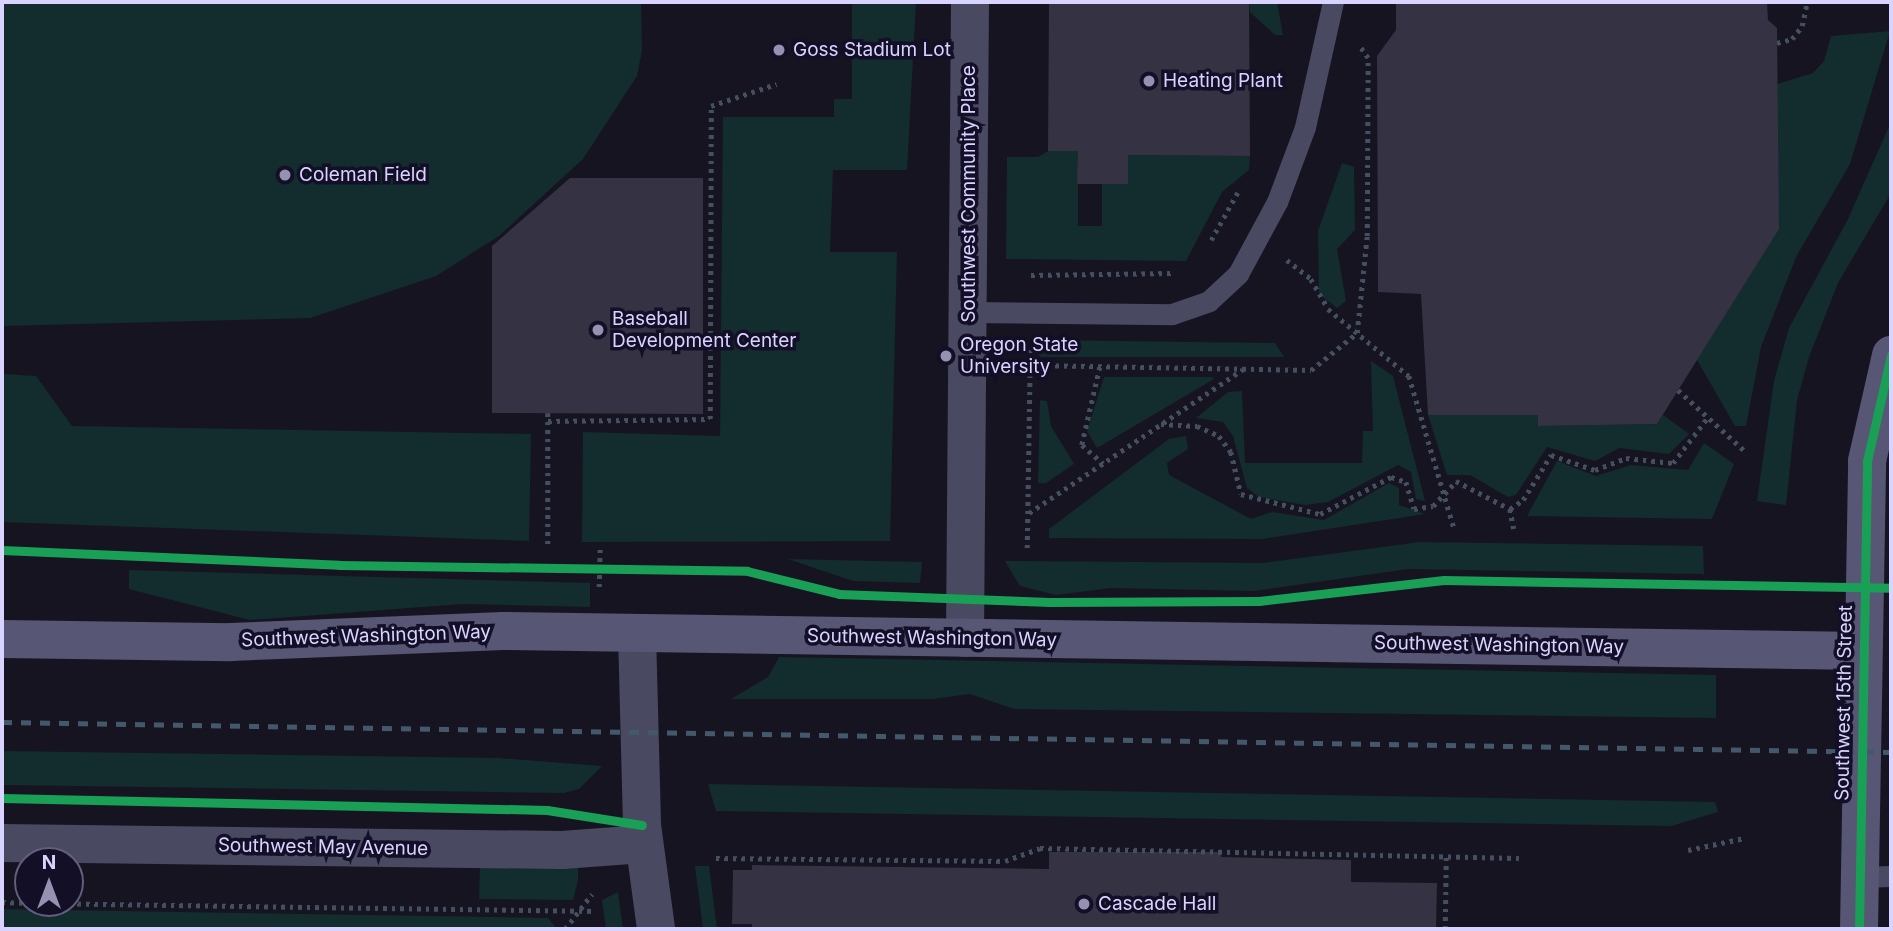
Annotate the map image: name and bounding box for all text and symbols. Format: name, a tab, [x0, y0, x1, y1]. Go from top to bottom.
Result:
place label: Goss Stadium Lot	[793, 39, 951, 61]
marker: Goss Stadium Lot	[771, 42, 787, 58]
street label: Southwest Community Place	[958, 65, 980, 323]
place label: Heating Plant	[1163, 70, 1283, 92]
marker: Heating Plant	[1141, 73, 1157, 89]
place label: Coleman Field	[299, 164, 427, 186]
marker: Coleman Field	[277, 167, 293, 183]
place label: Baseball Development Center	[612, 308, 796, 352]
marker: Baseball Development Center	[590, 322, 606, 338]
place label: Oregon State University	[960, 334, 1078, 378]
marker: Oregon State University	[938, 348, 954, 364]
street label: Southwest 15th Street	[1831, 605, 1857, 801]
street label: Southwest Washington Way	[241, 620, 491, 652]
street label: Southwest Washington Way	[807, 624, 1057, 652]
street label: Southwest Washington Way	[1374, 631, 1624, 659]
street label: Southwest May Avenue	[218, 834, 428, 860]
north arrow	[14, 847, 84, 917]
text: N	[42, 851, 56, 874]
place label: Cascade Hall	[1098, 893, 1216, 915]
marker: Cascade Hall	[1076, 896, 1092, 912]

